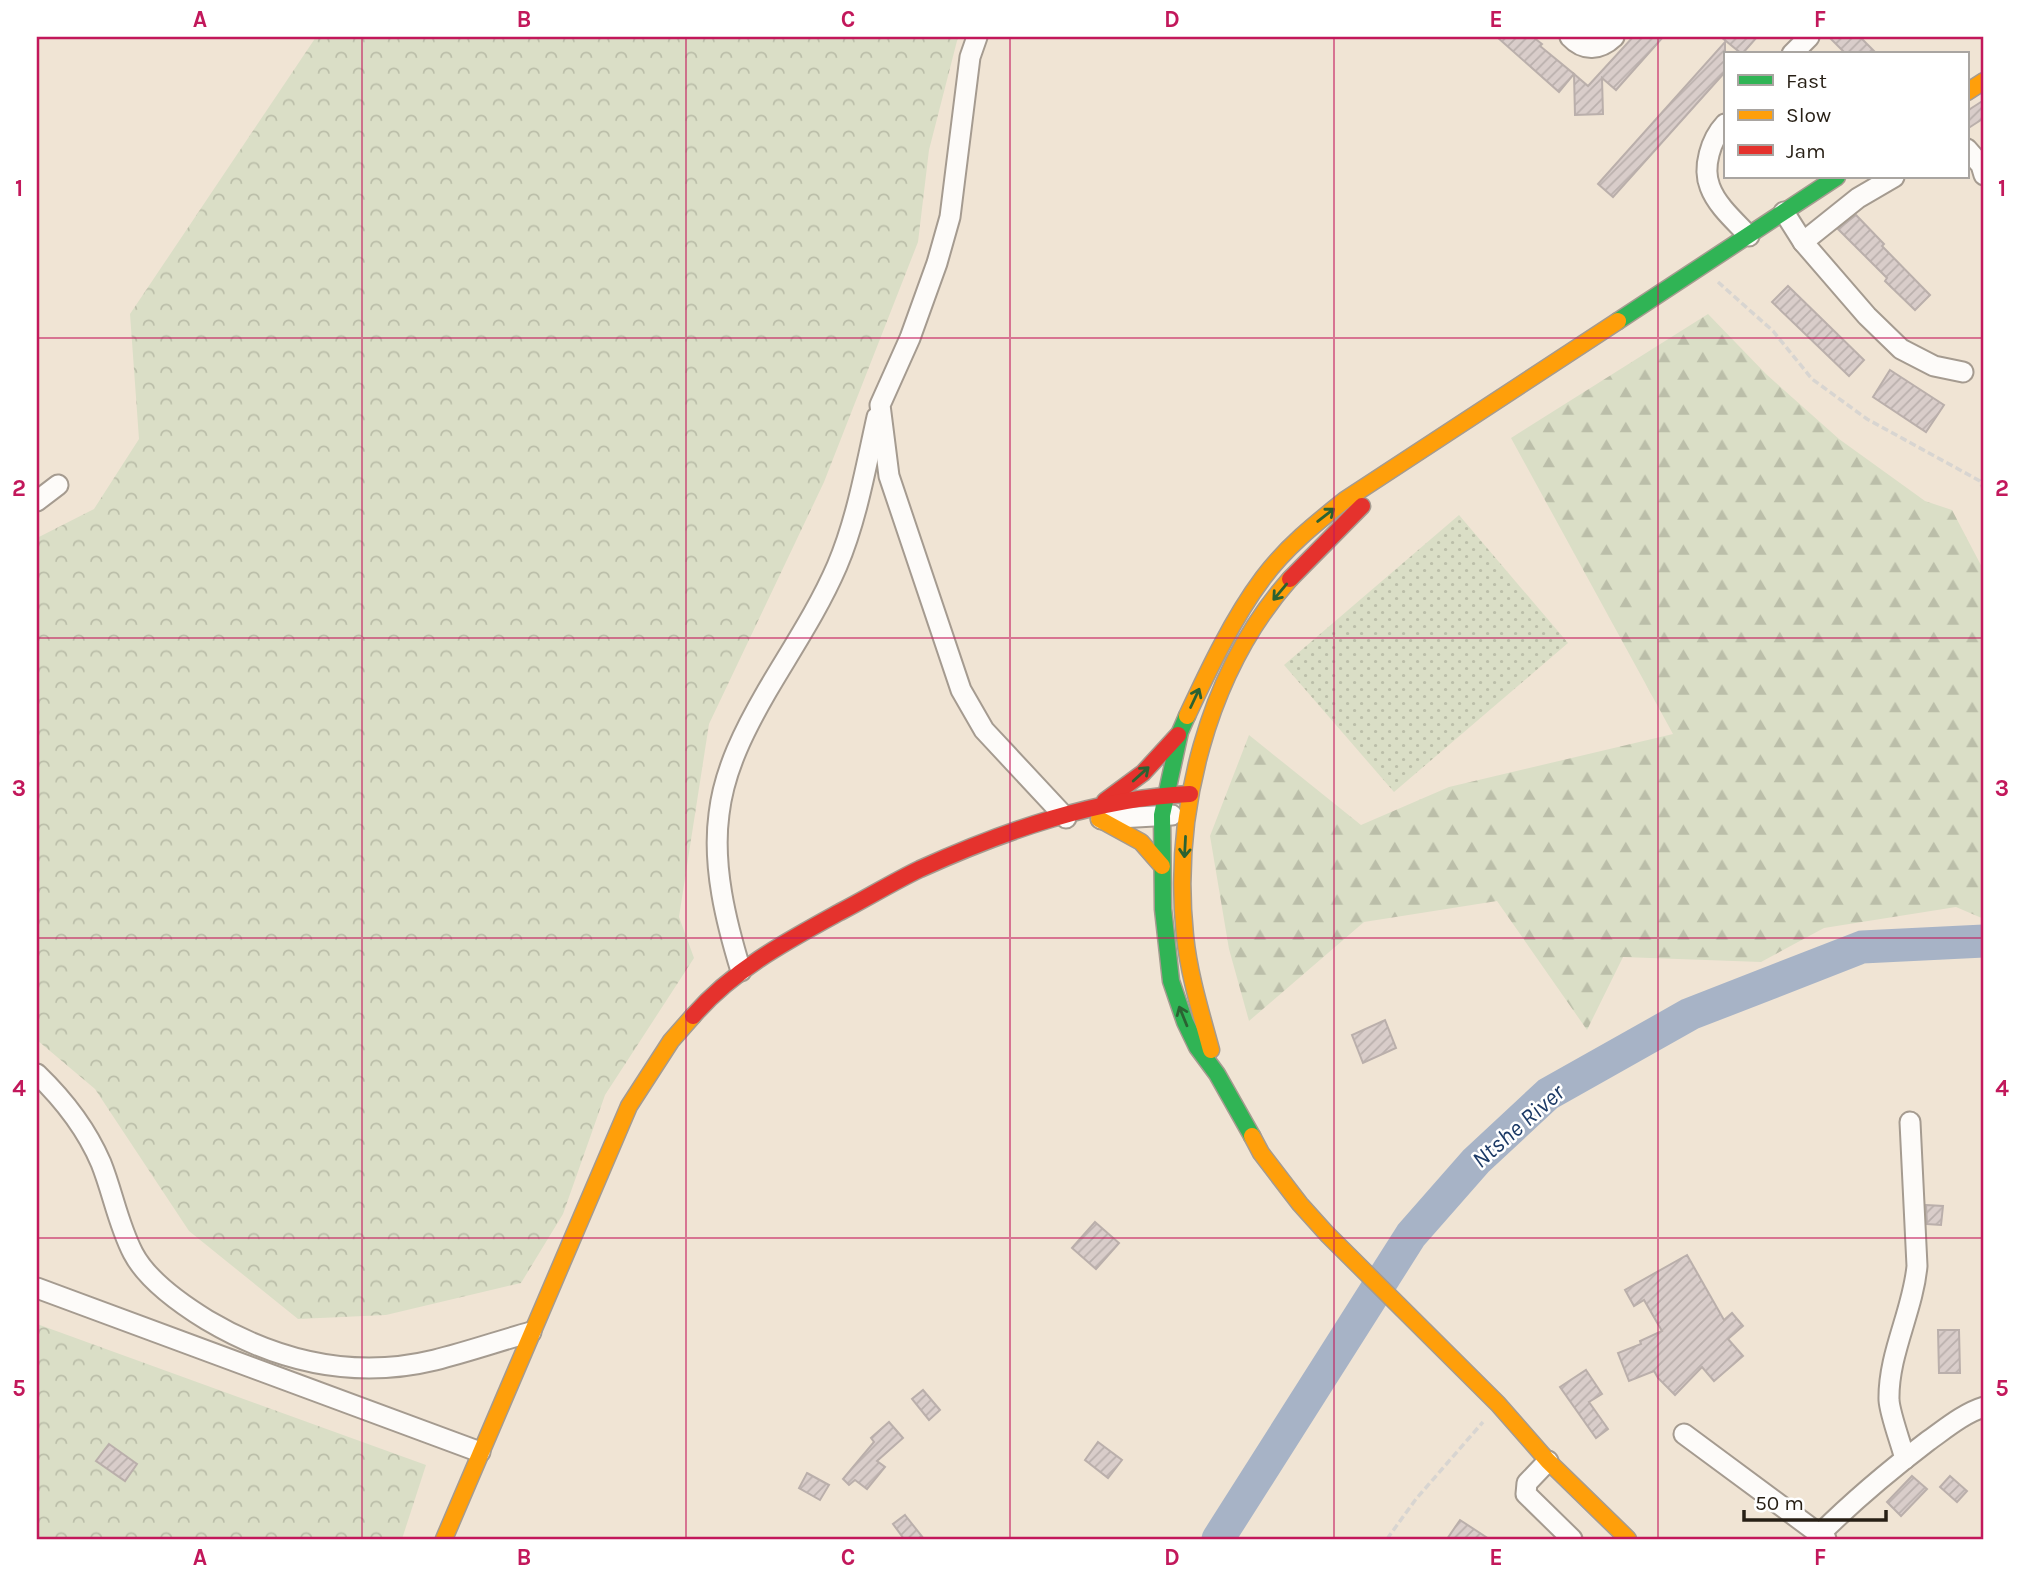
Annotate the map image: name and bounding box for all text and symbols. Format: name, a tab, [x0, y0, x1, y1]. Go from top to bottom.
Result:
text: A	[193, 6, 207, 33]
text: B	[517, 6, 531, 33]
text: C	[841, 6, 855, 33]
text: D	[1164, 6, 1180, 33]
text: E	[1489, 6, 1503, 33]
text: F	[1814, 6, 1826, 33]
legend	[1724, 52, 1968, 178]
text: Fast	[1786, 69, 1827, 93]
text: Slow	[1786, 103, 1831, 127]
text: Jam	[1786, 139, 1826, 163]
text: 1	[15, 175, 23, 202]
text: 1	[1998, 175, 2006, 202]
text: 2	[12, 475, 26, 502]
text: 2	[1995, 475, 2009, 502]
one-way arrow	[1316, 508, 1335, 523]
one-way arrow	[1272, 583, 1288, 601]
one-way arrow	[1188, 688, 1202, 709]
one-way arrow	[1132, 766, 1150, 782]
text: 3	[12, 775, 26, 802]
text: 3	[1995, 775, 2009, 802]
one-way arrow	[1179, 835, 1192, 858]
one-way arrow	[1175, 1005, 1188, 1027]
text: 4	[12, 1075, 26, 1102]
text: 4	[1995, 1075, 2009, 1102]
water label: Ntshe River	[1466, 1078, 1571, 1174]
text: 5	[12, 1375, 26, 1402]
text: 5	[1995, 1375, 2009, 1402]
scale bar	[1744, 1478, 1886, 1522]
text: 50 m	[1755, 1491, 1804, 1515]
text: A	[193, 1544, 207, 1571]
text: B	[517, 1544, 531, 1571]
text: C	[841, 1544, 855, 1571]
text: D	[1164, 1544, 1180, 1571]
text: E	[1489, 1544, 1503, 1571]
text: F	[1814, 1544, 1826, 1571]

